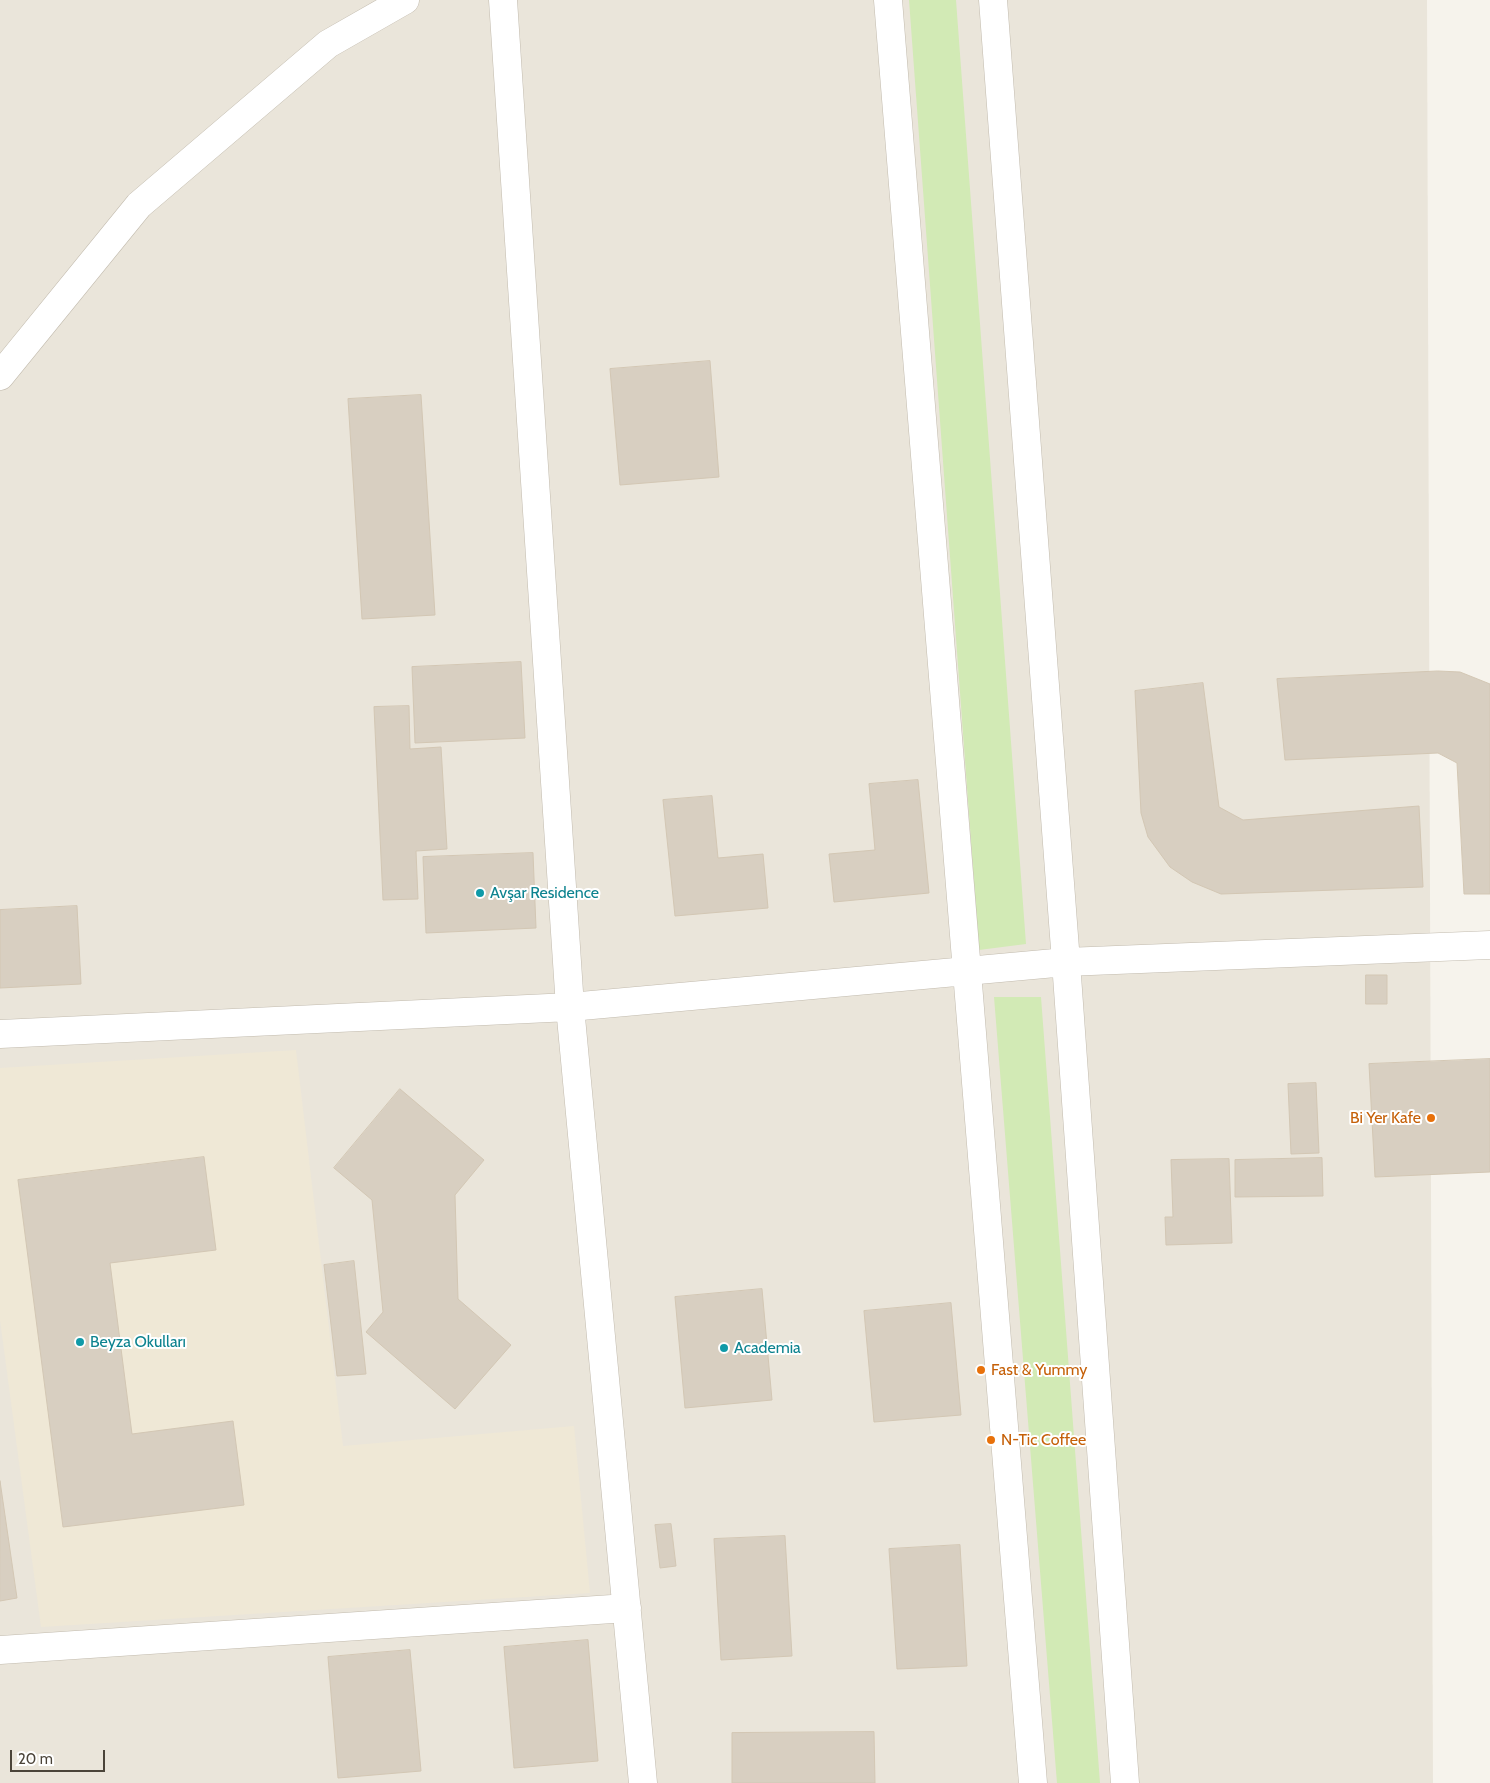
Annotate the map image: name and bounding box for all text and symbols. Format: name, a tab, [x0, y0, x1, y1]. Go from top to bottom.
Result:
place label: Avşar Residence	[490, 883, 599, 903]
marker: Avşar Residence	[474, 887, 486, 899]
place label: Bi Yer Kafe	[1350, 1108, 1421, 1128]
marker: Bi Yer Kafe	[1425, 1112, 1437, 1124]
place label: Beyza Okulları	[90, 1332, 186, 1352]
marker: Beyza Okulları	[74, 1336, 86, 1348]
place label: Academia	[734, 1338, 801, 1358]
marker: Academia	[718, 1342, 730, 1354]
place label: Fast & Yummy	[991, 1360, 1087, 1380]
marker: Fast & Yummy	[975, 1364, 987, 1376]
place label: N-Tic Coffee	[1001, 1430, 1086, 1450]
marker: N-Tic Coffee	[985, 1434, 997, 1446]
scale bar	[12, 1740, 108, 1772]
text: 20 m	[18, 1750, 53, 1768]

